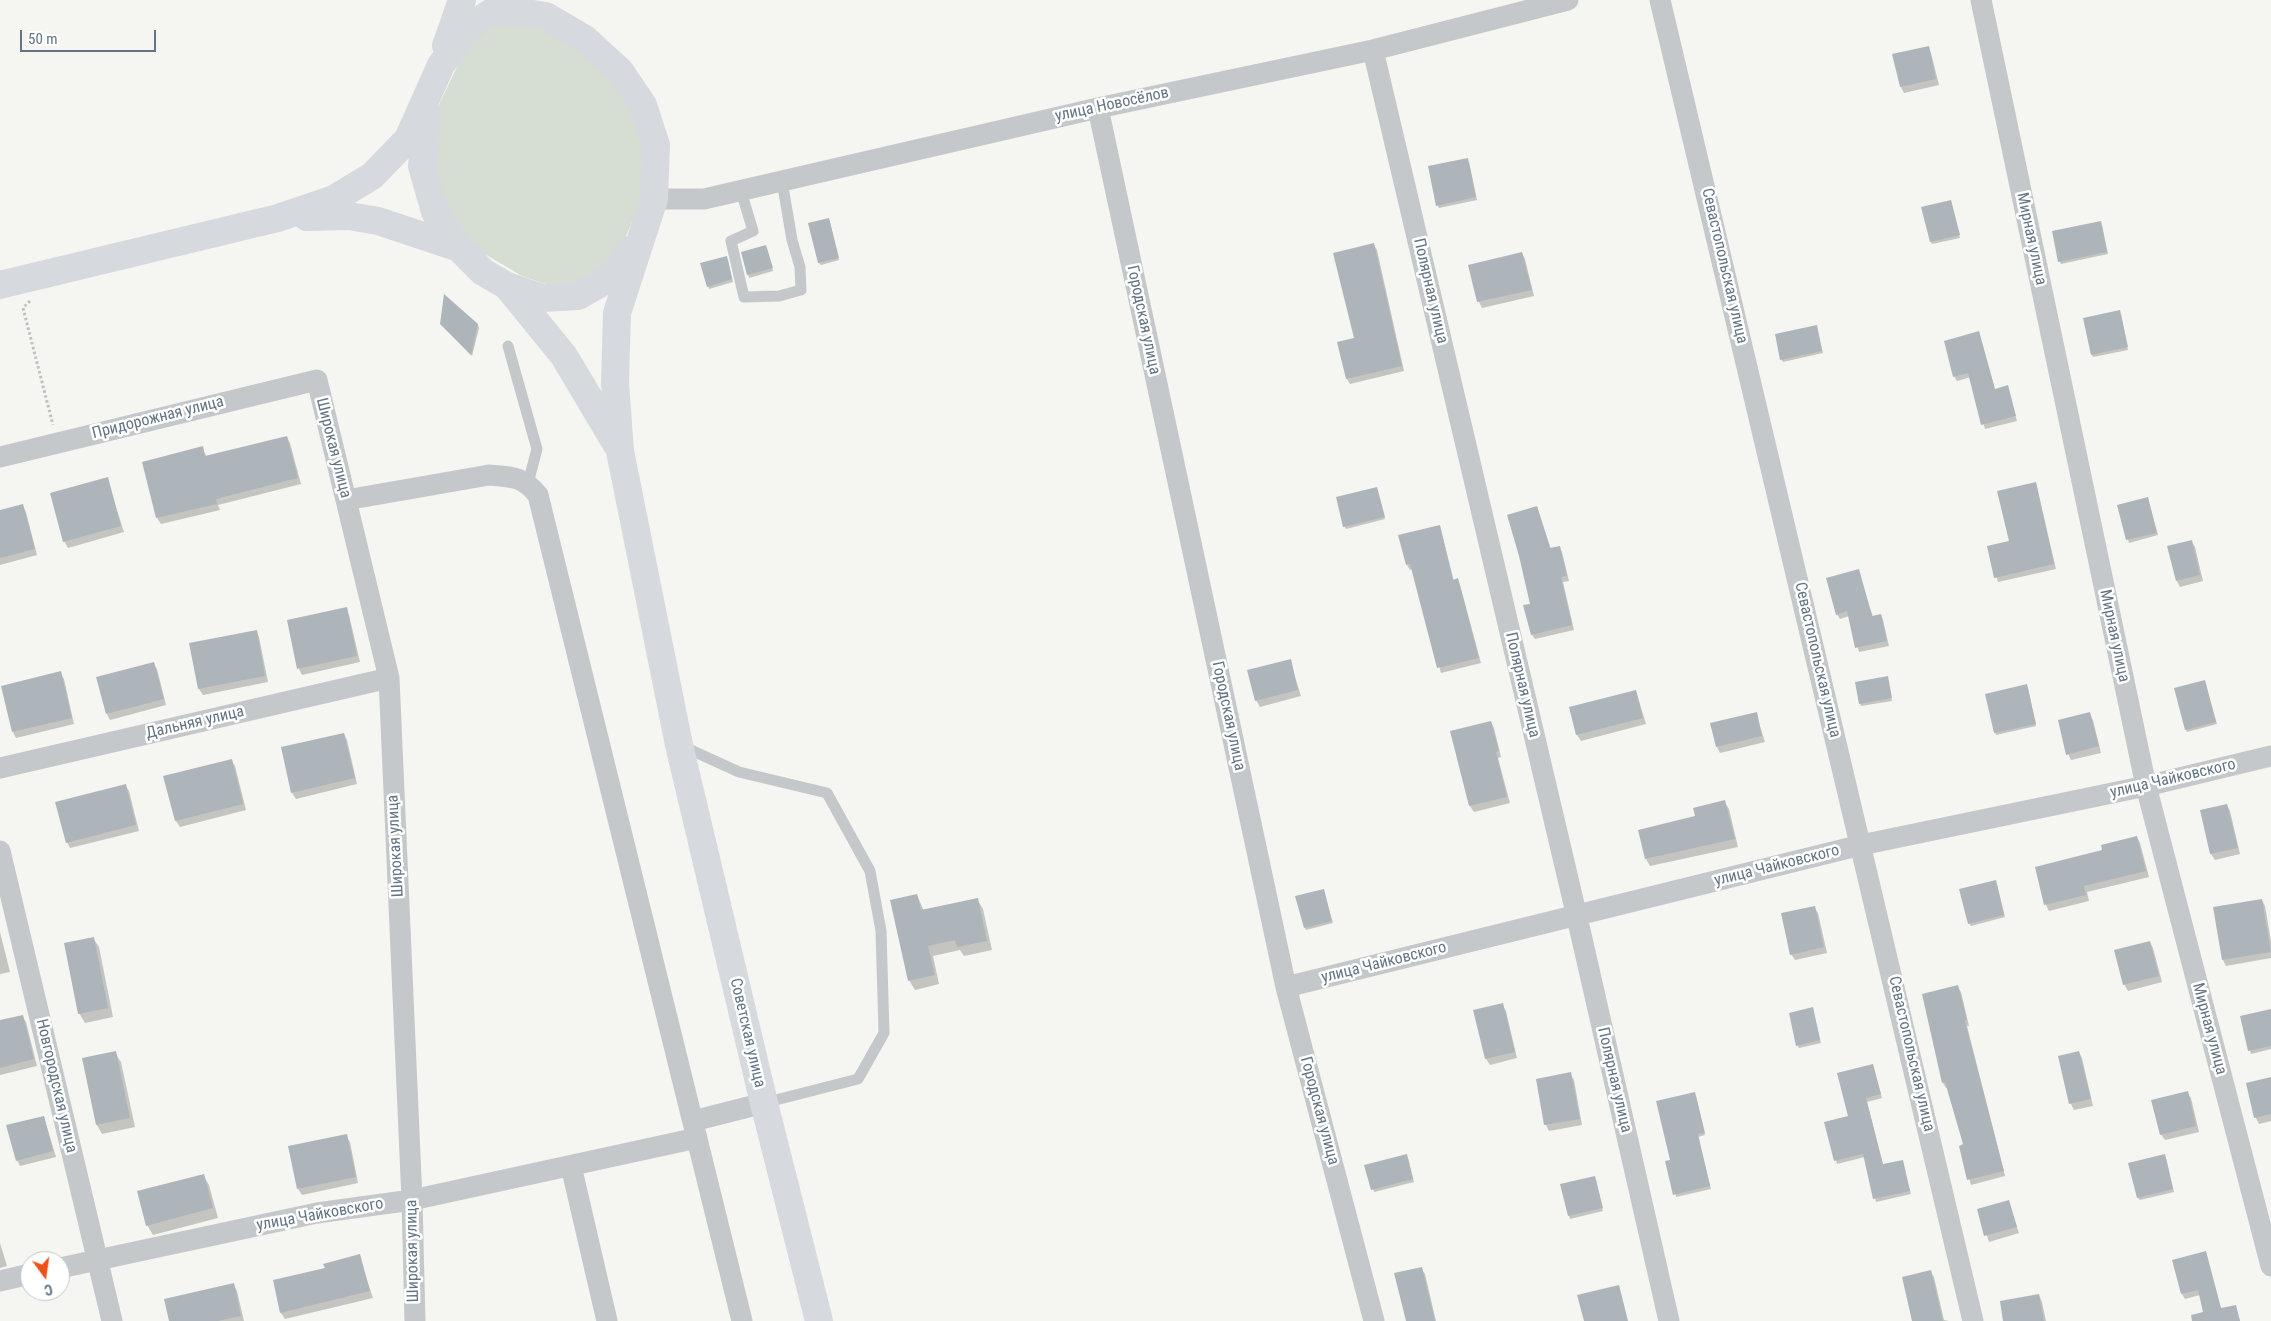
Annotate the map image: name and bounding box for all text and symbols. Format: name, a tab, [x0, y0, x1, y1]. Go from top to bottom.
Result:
scale bar	[22, 20, 159, 52]
text: 50 m	[28, 30, 58, 48]
street label: улица Новосёлов	[1053, 84, 1171, 126]
street label: Севастопольская улица	[1697, 186, 1751, 346]
street label: Мирная улица	[2012, 191, 2050, 287]
street label: Полярная улица	[1409, 236, 1451, 346]
street label: Городская улица	[1122, 264, 1164, 376]
street label: Придорожная улица	[90, 392, 226, 444]
street label: Широкая улица	[311, 396, 355, 500]
street label: Севастопольская улица	[1790, 580, 1844, 740]
street label: Мирная улица	[2095, 588, 2133, 684]
street label: Полярная улица	[1501, 630, 1543, 740]
street label: Городская улица	[1207, 660, 1249, 772]
street label: Дальняя улица	[144, 702, 246, 744]
street label: улица Чайковского	[2108, 755, 2238, 803]
street label: Широкая улица	[384, 794, 408, 898]
street label: улица Чайковского	[1712, 841, 1842, 891]
street label: улица Чайковского	[1319, 938, 1449, 988]
street label: Севастопольская улица	[1884, 974, 1938, 1134]
street label: Советская улица	[725, 976, 769, 1090]
street label: Мирная улица	[2188, 981, 2230, 1077]
street label: Новгородская улица	[31, 1017, 81, 1155]
street label: Полярная улица	[1593, 1025, 1635, 1135]
street label: Городская улица	[1295, 1055, 1343, 1167]
street label: улица Чайковского	[255, 1194, 385, 1236]
street label: Широкая улица	[403, 1200, 423, 1302]
north arrow	[20, 1251, 70, 1301]
text: С	[43, 1281, 54, 1298]

